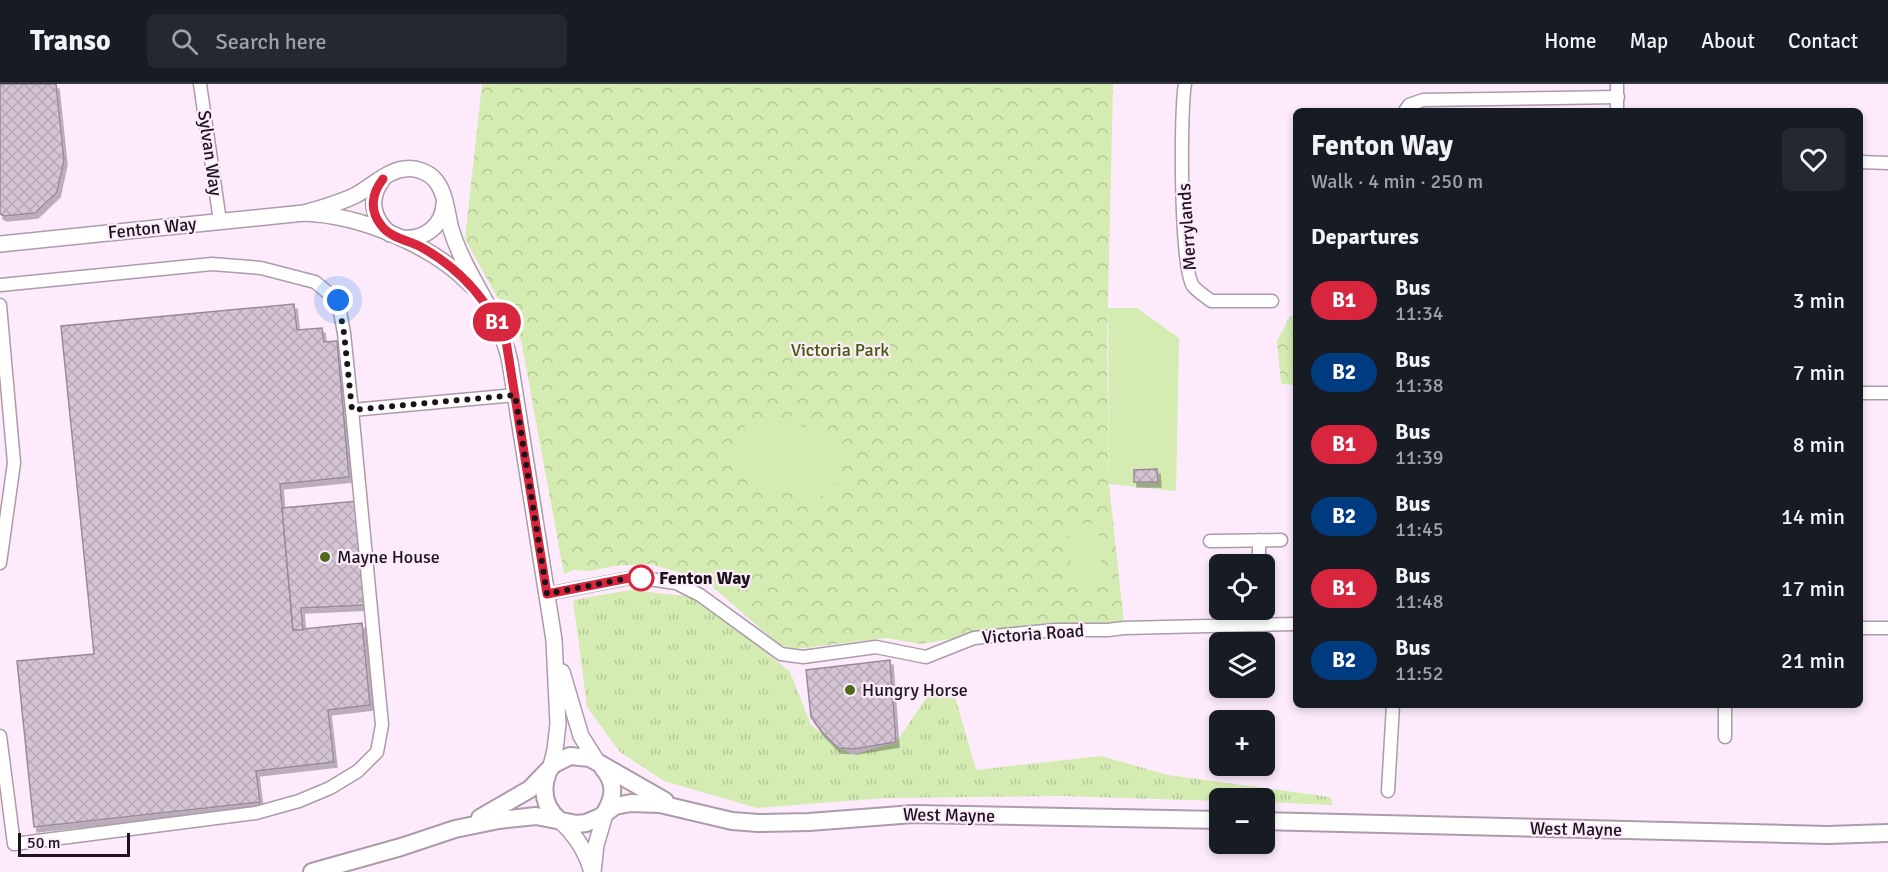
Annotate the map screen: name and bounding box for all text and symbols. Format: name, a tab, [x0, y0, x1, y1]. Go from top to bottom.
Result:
search box	[147, 14, 567, 68]
text: Transo	[30, 24, 111, 58]
icon: search	[168, 25, 201, 58]
text: Search here	[216, 28, 326, 55]
text: Home	[1544, 28, 1597, 54]
text: Map	[1630, 28, 1668, 54]
text: About	[1701, 28, 1755, 54]
text: Contact	[1788, 28, 1858, 54]
street label: Sylvan Way	[193, 109, 227, 198]
button: heart	[1782, 128, 1845, 191]
text: Fenton Way	[1311, 129, 1453, 163]
text: Walk · 4 min · 250 m	[1311, 169, 1483, 194]
street label: Merrylands	[1173, 183, 1201, 271]
street label: Fenton Way	[107, 212, 198, 244]
text: Departures	[1311, 223, 1419, 250]
text: Bus	[1395, 274, 1430, 301]
your location	[323, 285, 353, 315]
text: B1	[1332, 287, 1356, 313]
text: 3 min	[1793, 287, 1845, 314]
text: 11:34	[1395, 301, 1444, 326]
line badge: B1	[470, 302, 524, 342]
text: B1	[485, 309, 509, 335]
park label: Victoria Park	[791, 339, 889, 361]
text: Bus	[1395, 346, 1430, 373]
text: B2	[1332, 359, 1356, 385]
text: 7 min	[1793, 359, 1845, 386]
text: 11:38	[1395, 373, 1444, 398]
text: Bus	[1395, 418, 1430, 445]
text: B1	[1332, 431, 1356, 457]
text: 8 min	[1793, 431, 1845, 458]
text: 11:39	[1395, 445, 1444, 470]
text: Bus	[1395, 490, 1430, 517]
text: B2	[1332, 503, 1356, 529]
text: 14 min	[1781, 503, 1845, 530]
text: 11:45	[1395, 517, 1444, 542]
place label: Mayne House	[337, 546, 440, 568]
marker: Mayne House	[318, 550, 332, 564]
map controls	[1209, 554, 1275, 854]
button: locate	[1209, 554, 1275, 620]
text: Bus	[1395, 562, 1430, 589]
marker: Fenton Way	[628, 565, 654, 591]
place label: Fenton Way	[659, 567, 750, 589]
text: B1	[1332, 575, 1356, 601]
text: 17 min	[1781, 575, 1845, 602]
text: 11:48	[1395, 589, 1444, 614]
street label: Victoria Road	[981, 619, 1085, 649]
button: layers	[1209, 632, 1275, 698]
text: Bus	[1395, 634, 1430, 661]
text: B2	[1332, 647, 1356, 673]
text: 21 min	[1781, 647, 1845, 674]
text: 11:52	[1395, 661, 1444, 686]
place label: Hungry Horse	[862, 679, 968, 701]
marker: Hungry Horse	[843, 683, 857, 697]
button: +	[1209, 710, 1275, 776]
button: −	[1209, 788, 1275, 854]
street label: West Mayne	[903, 803, 995, 827]
street label: West Mayne	[1530, 817, 1622, 841]
scale bar	[18, 830, 130, 858]
text: 50 m	[27, 833, 61, 853]

